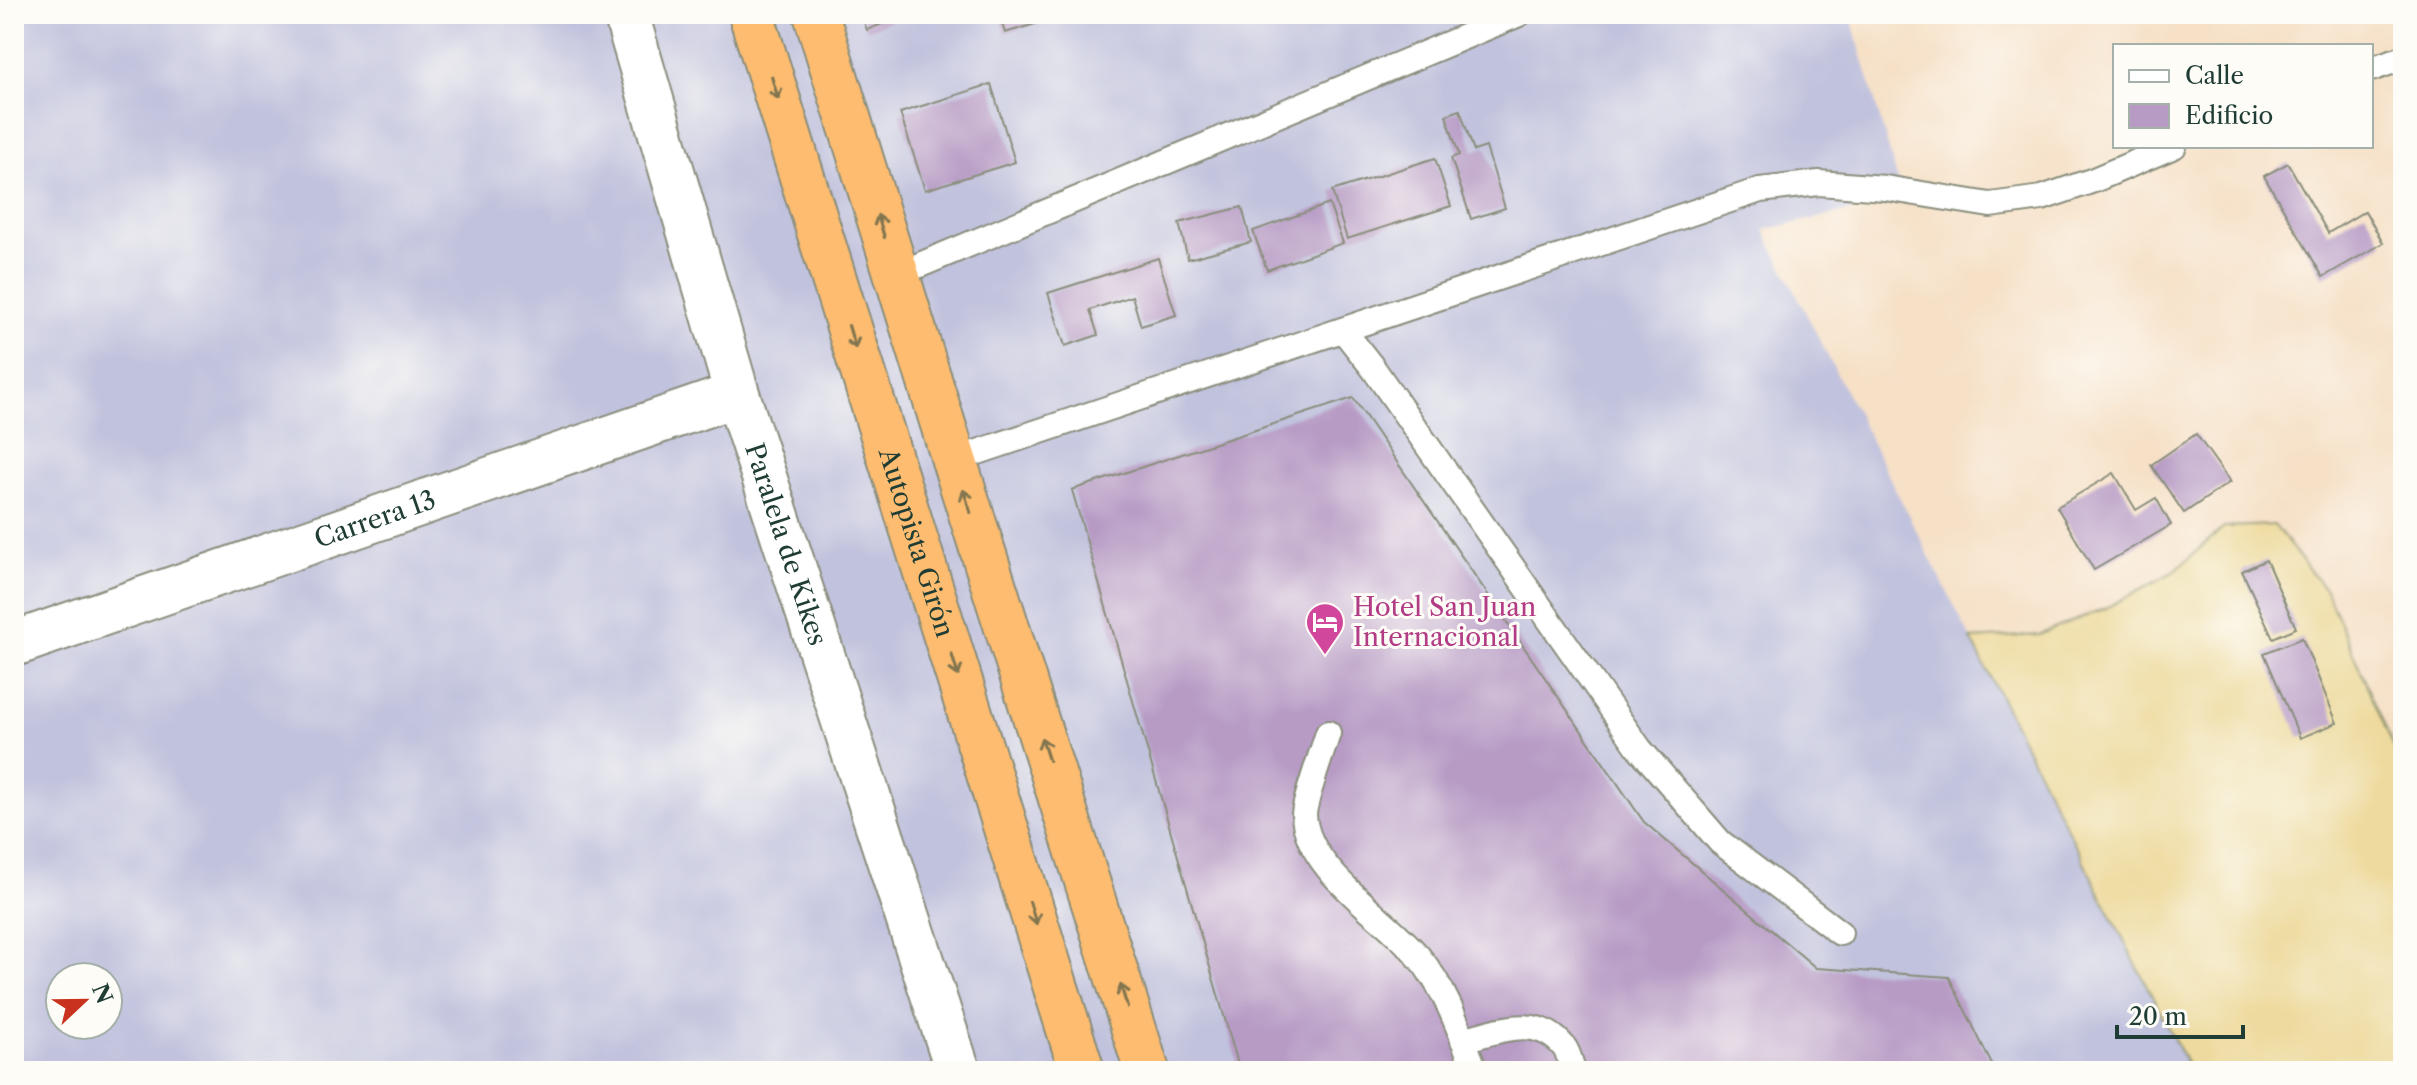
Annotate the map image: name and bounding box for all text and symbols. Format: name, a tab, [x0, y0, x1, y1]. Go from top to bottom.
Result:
legend	[2113, 44, 2373, 148]
text: Calle	[2185, 61, 2244, 90]
one-way arrow	[768, 76, 783, 101]
text: Edificio	[2185, 101, 2273, 130]
one-way arrow	[873, 213, 888, 239]
one-way arrow	[846, 324, 861, 349]
street label: Paralela de Kikes	[738, 439, 834, 650]
street label: Autopista Girón	[872, 443, 961, 641]
street label: Carrera 13	[310, 483, 440, 555]
one-way arrow	[958, 488, 973, 513]
place label: Hotel San Juan Internacional	[1353, 591, 1536, 653]
hotel icon: Hotel San Juan Internacional	[1304, 601, 1346, 656]
one-way arrow	[948, 651, 963, 677]
one-way arrow	[1037, 736, 1052, 761]
one-way arrow	[1027, 900, 1041, 925]
north arrow	[44, 961, 124, 1041]
text: N	[86, 980, 118, 1008]
one-way arrow	[1115, 984, 1130, 1009]
scale bar	[2117, 989, 2243, 1039]
text: 20 m	[2129, 1002, 2187, 1031]

